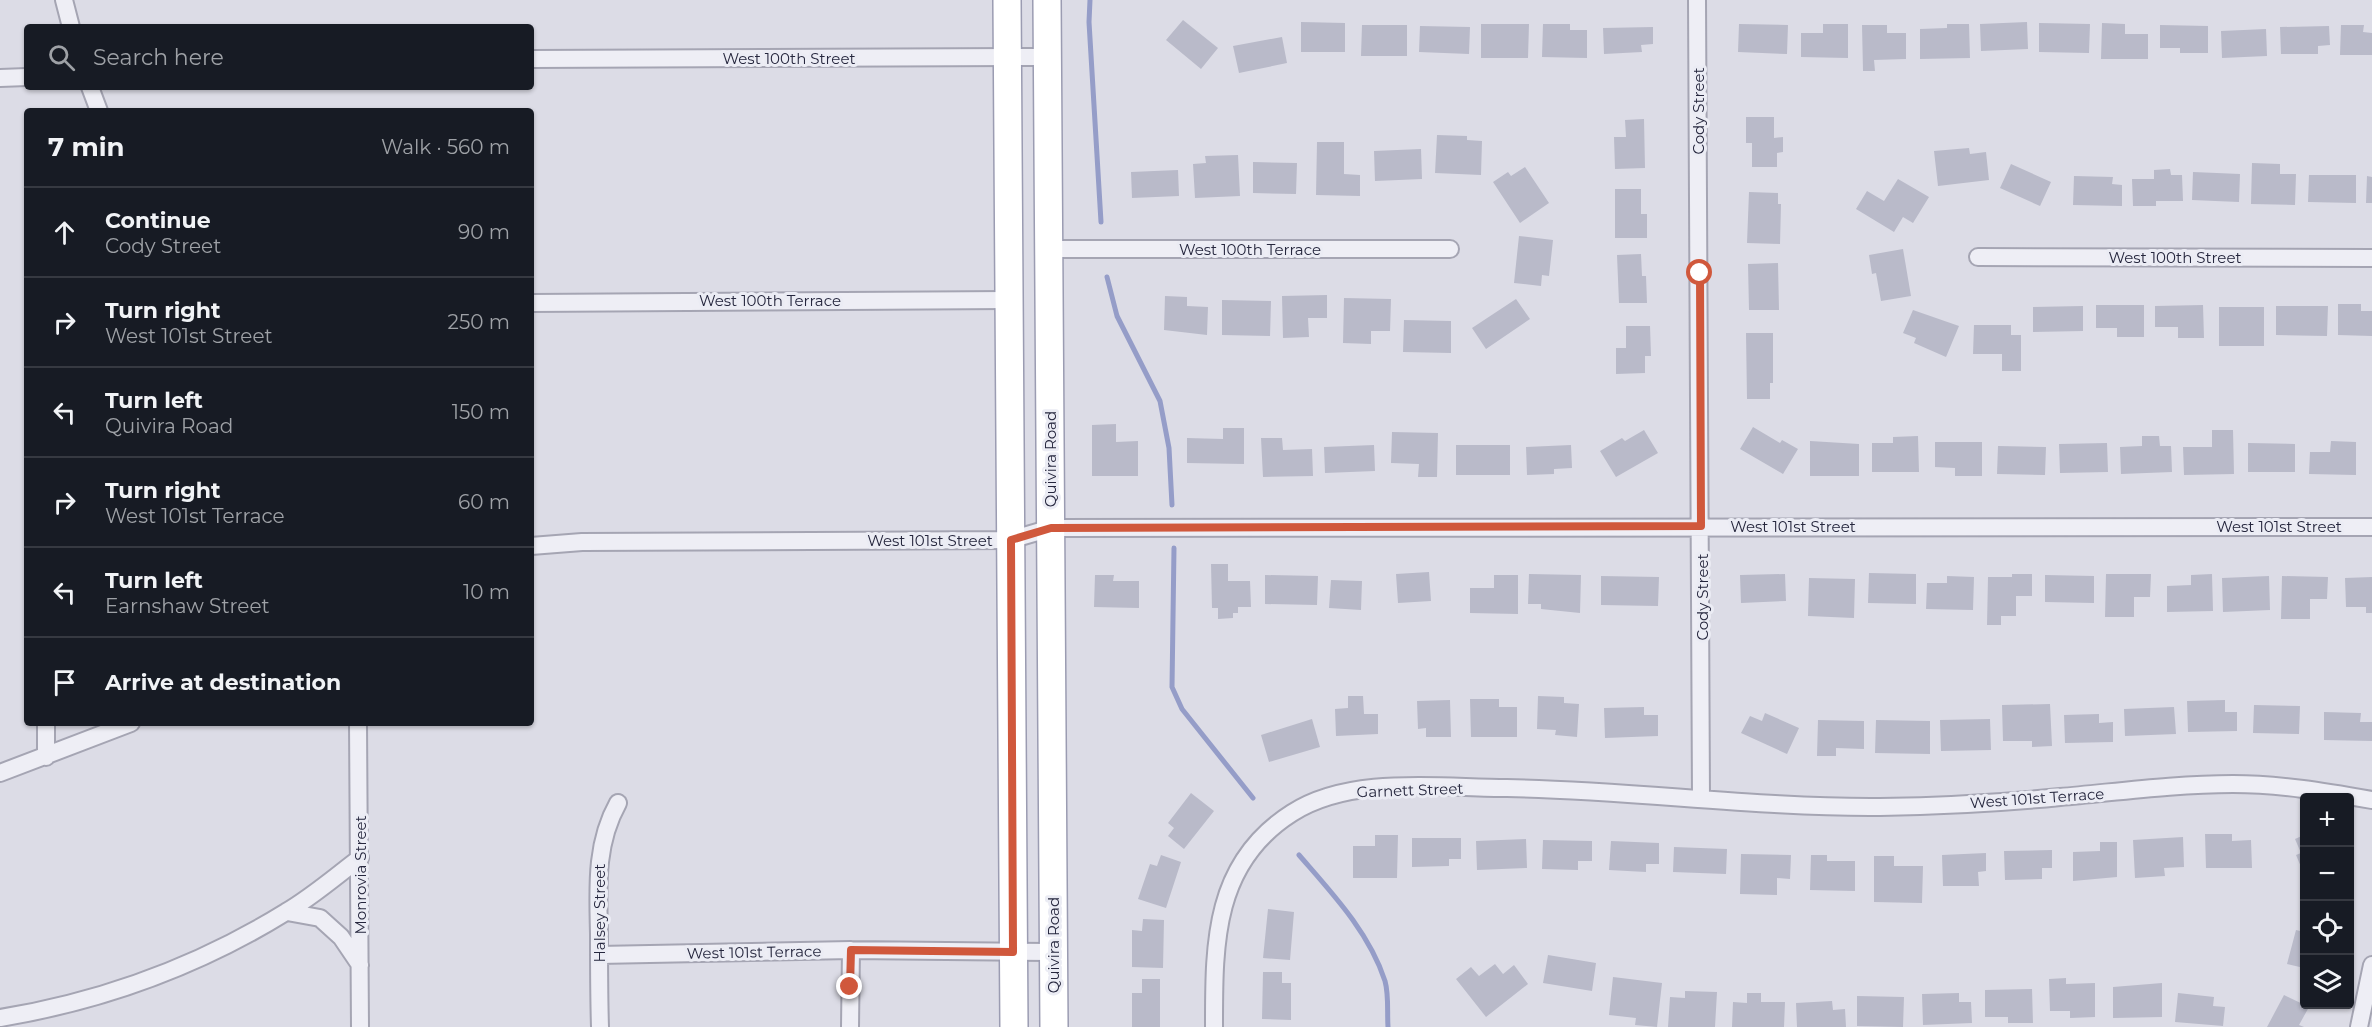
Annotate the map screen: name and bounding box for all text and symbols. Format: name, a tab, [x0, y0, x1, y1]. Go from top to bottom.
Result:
search box	[24, 24, 534, 90]
icon: search	[45, 41, 78, 74]
text: Search here	[93, 44, 224, 71]
street label: West 100th Street	[722, 49, 856, 68]
street label: Cody Street	[1689, 67, 1708, 155]
text: 7 min	[48, 131, 125, 163]
text: Walk · 560 m	[381, 135, 510, 159]
text: Continue	[105, 207, 211, 234]
icon: ahead	[48, 216, 81, 249]
text: 90 m	[458, 220, 510, 244]
text: Cody Street	[105, 234, 221, 258]
street label: West 100th Terrace	[1179, 240, 1321, 259]
street label: West 100th Street	[2108, 248, 2242, 267]
route start	[1686, 259, 1712, 285]
street label: West 100th Terrace	[699, 291, 841, 310]
text: Turn right	[105, 297, 220, 324]
icon: right	[48, 306, 81, 339]
text: 250 m	[448, 310, 510, 334]
text: West 101st Street	[105, 324, 273, 348]
text: Turn left	[105, 387, 203, 414]
icon: left	[48, 396, 81, 429]
text: 150 m	[452, 400, 510, 424]
street label: Quivira Road	[1041, 411, 1060, 507]
text: Quivira Road	[105, 414, 233, 438]
text: Turn right	[105, 477, 220, 504]
icon: right	[48, 486, 81, 519]
text: 60 m	[458, 490, 510, 514]
text: West 101st Terrace	[105, 504, 285, 528]
street label: West 101st Street	[1730, 517, 1856, 536]
street label: West 101st Street	[2216, 517, 2342, 536]
street label: West 101st Street	[867, 531, 993, 550]
street label: Cody Street	[1693, 553, 1712, 641]
text: Turn left	[105, 567, 203, 594]
icon: left	[48, 576, 81, 609]
text: 10 m	[463, 580, 510, 604]
text: Earnshaw Street	[105, 594, 270, 618]
icon: arrive	[48, 666, 81, 699]
text: Arrive at destination	[105, 669, 341, 696]
street label: Garnett Street	[1356, 779, 1464, 801]
street label: West 101st Terrace	[1969, 784, 2105, 812]
map controls	[2300, 793, 2354, 1009]
button: +	[2300, 793, 2354, 847]
street label: Monrovia Street	[351, 815, 370, 935]
button: −	[2300, 847, 2354, 901]
street label: Halsey Street	[590, 864, 609, 962]
street label: Quivira Road	[1044, 897, 1063, 993]
button: locate	[2300, 901, 2354, 955]
street label: West 101st Terrace	[686, 941, 822, 963]
button: layers	[2300, 955, 2354, 1009]
route end	[836, 973, 862, 999]

